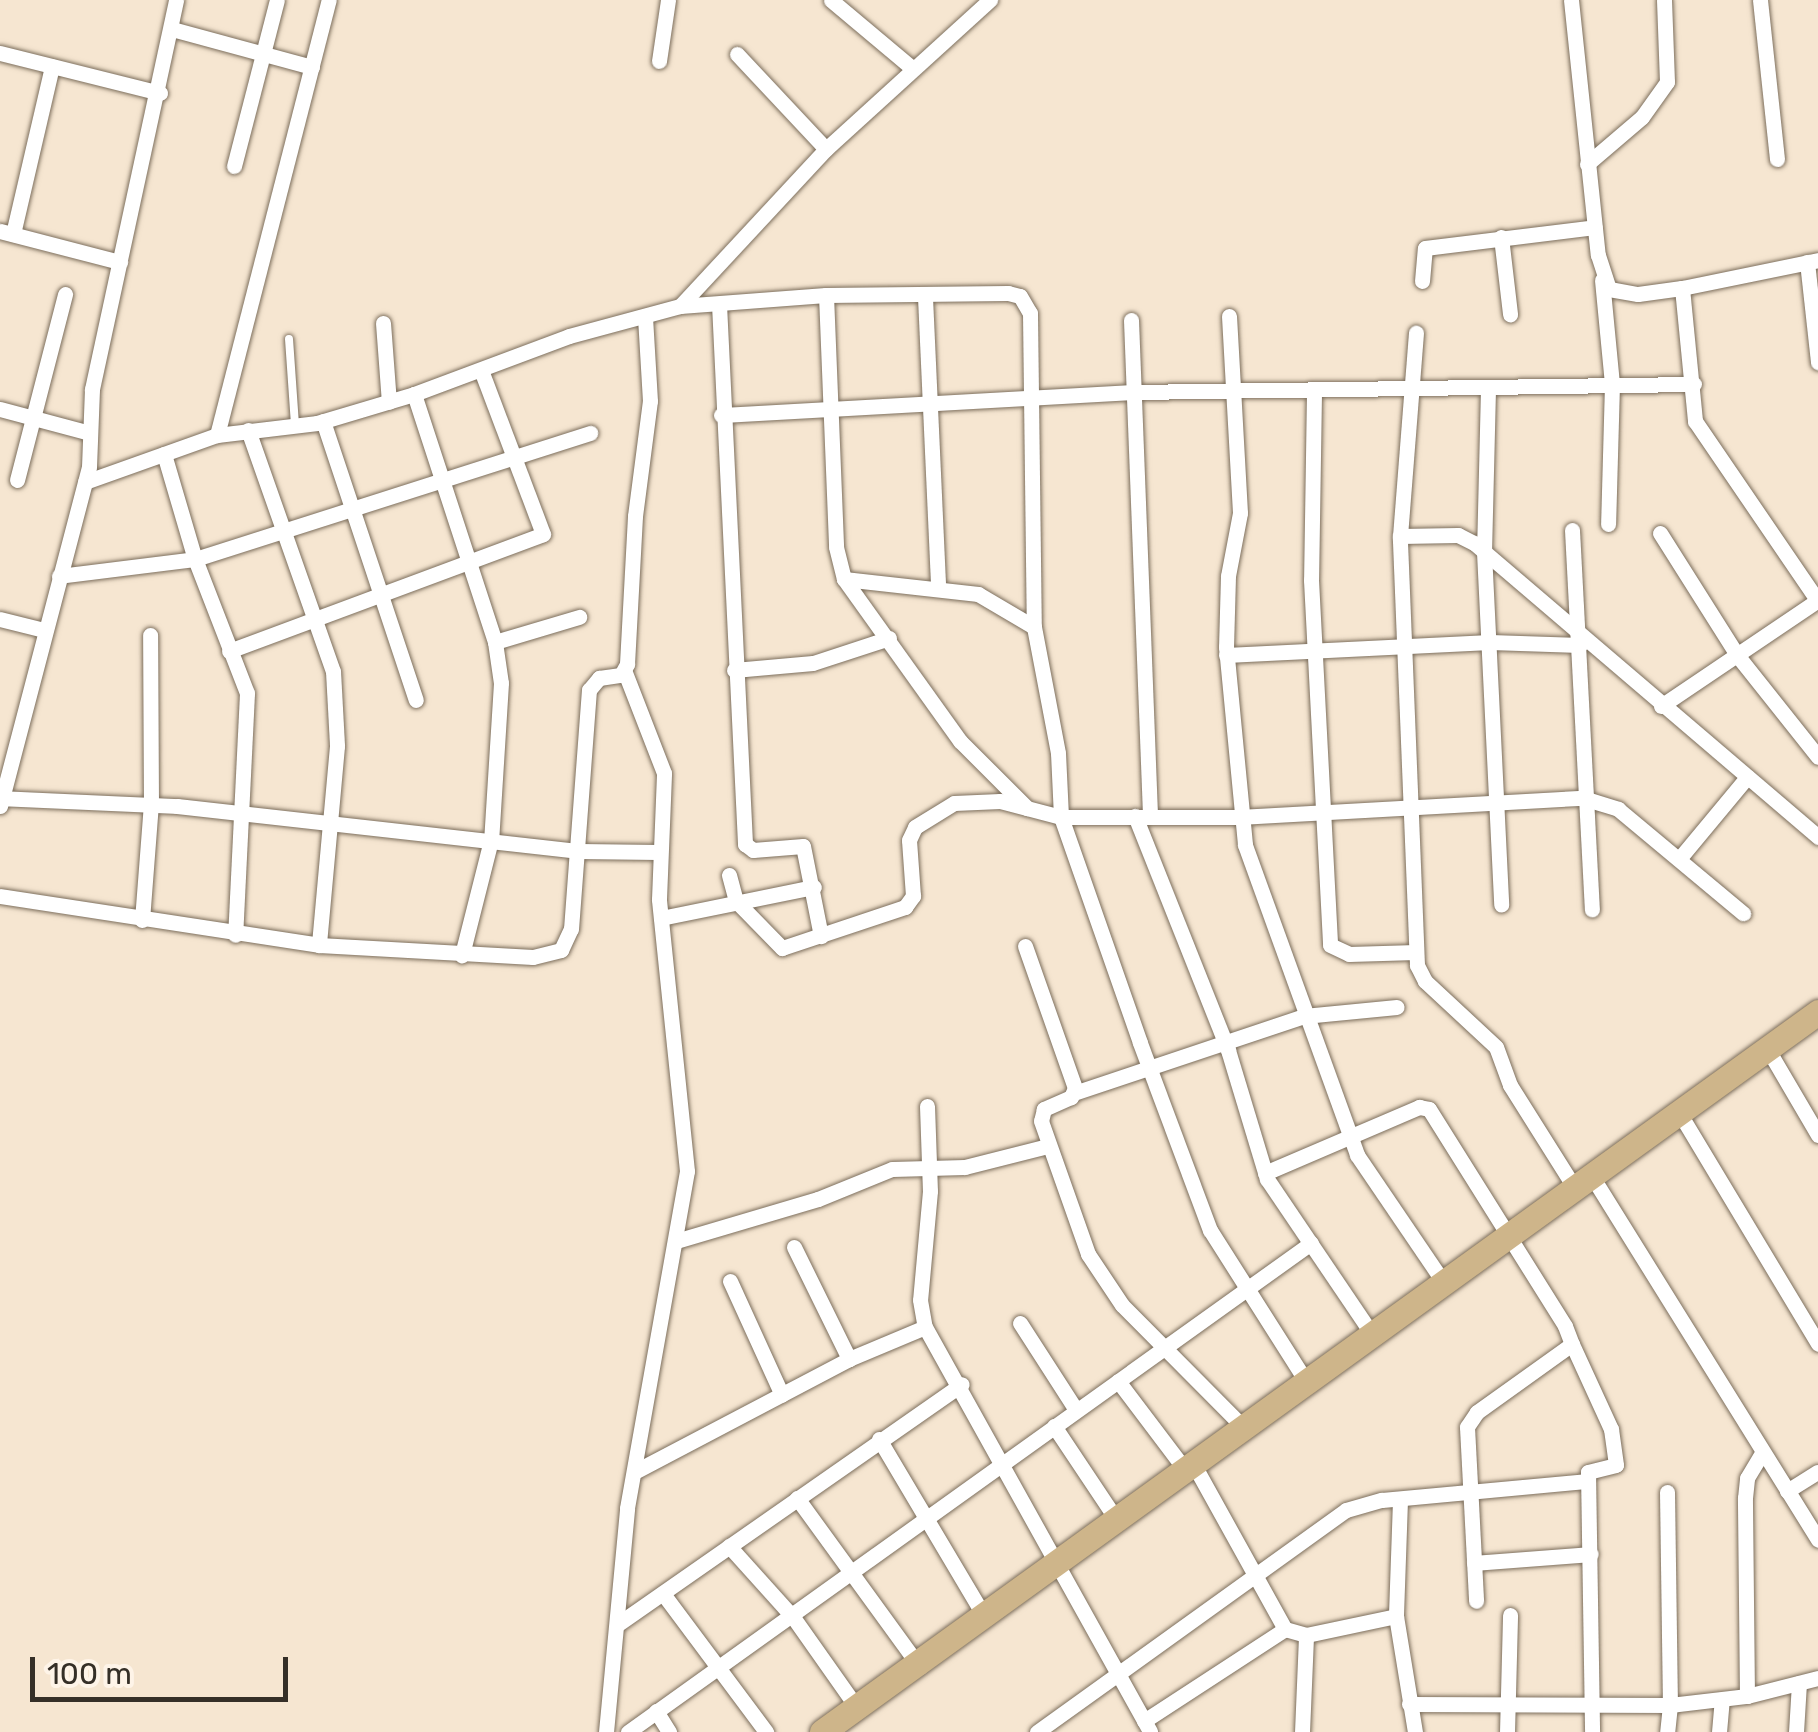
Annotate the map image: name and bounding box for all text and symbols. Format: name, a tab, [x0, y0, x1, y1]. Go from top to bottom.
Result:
scale bar	[35, 1637, 292, 1699]
text: 100 m	[47, 1656, 132, 1692]

